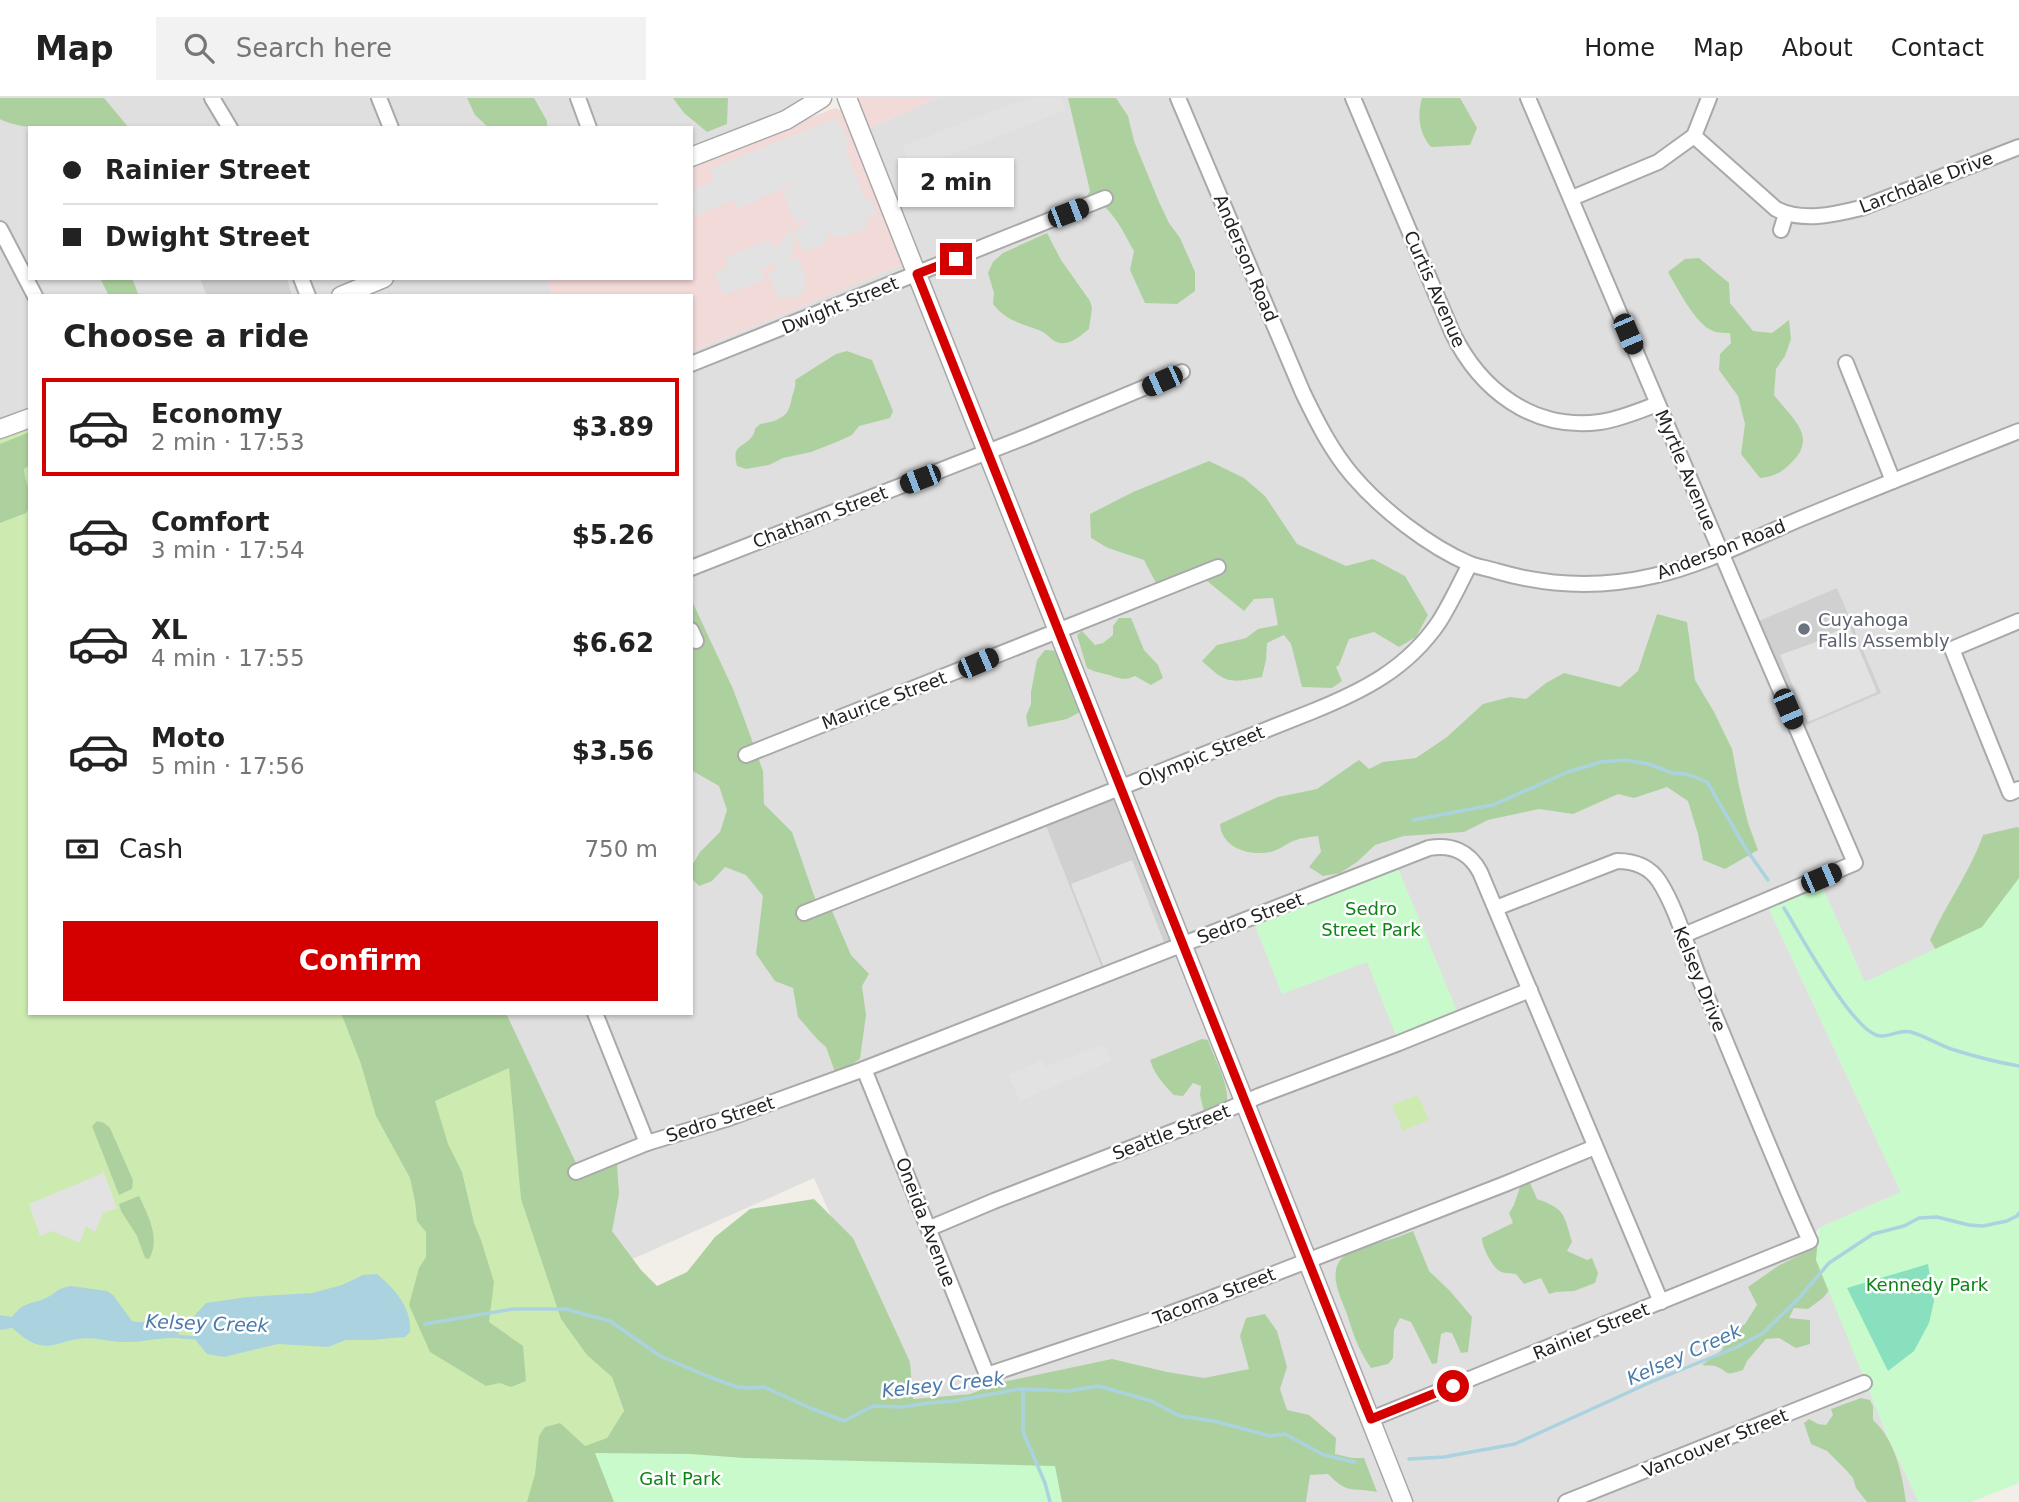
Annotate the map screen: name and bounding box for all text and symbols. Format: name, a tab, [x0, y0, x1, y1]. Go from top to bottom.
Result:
search box	[156, 17, 646, 80]
text: Map	[35, 29, 114, 68]
icon: search	[180, 29, 218, 67]
text: Search here	[236, 33, 392, 63]
text: Home	[1584, 34, 1655, 62]
text: Map	[1693, 34, 1744, 62]
text: About	[1782, 34, 1853, 62]
text: Contact	[1891, 34, 1984, 62]
street label: Larchdale Drive	[1856, 147, 1996, 217]
text: Rainier Street	[105, 155, 310, 185]
callout: 2 min	[898, 158, 1014, 206]
text: 2 min	[920, 169, 992, 195]
street label: Anderson Road	[1210, 191, 1282, 325]
car	[1045, 196, 1092, 230]
text: Dwight Street	[105, 222, 310, 252]
street label: Curtis Avenue	[1400, 227, 1470, 351]
route end	[940, 243, 972, 275]
street label: Dwight Street	[779, 272, 901, 338]
car	[1611, 311, 1646, 357]
text: Choose a ride	[63, 317, 309, 355]
car	[1139, 363, 1186, 399]
icon: car	[67, 396, 130, 459]
text: Economy	[151, 399, 282, 429]
street label: Myrtle Avenue	[1651, 406, 1721, 534]
text: $3.89	[572, 412, 654, 442]
text: 2 min · 17:53	[151, 429, 305, 455]
car	[897, 462, 944, 496]
street label: Chatham Street	[750, 482, 890, 552]
icon: car	[67, 504, 130, 567]
text: Comfort	[151, 507, 269, 537]
street label: Anderson Road	[1654, 515, 1788, 583]
text: $5.26	[572, 520, 654, 550]
text: 3 min · 17:54	[151, 537, 305, 563]
place label: Cuyahoga Falls Assembly	[1818, 609, 1950, 651]
icon: car	[67, 612, 130, 675]
text: XL	[151, 615, 188, 645]
marker: Cuyahoga Falls Assembly	[1796, 621, 1812, 637]
text: $6.62	[572, 628, 654, 658]
text: 4 min · 17:55	[151, 645, 305, 671]
car	[955, 645, 1002, 681]
street label: Maurice Street	[819, 667, 949, 733]
car	[1771, 686, 1806, 732]
icon: car	[67, 720, 130, 783]
street label: Olympic Street	[1135, 721, 1267, 791]
text: Moto	[151, 723, 225, 753]
text: $3.56	[572, 736, 654, 766]
text: 5 min · 17:56	[151, 753, 305, 779]
icon: cash	[63, 830, 101, 868]
text: Cash	[119, 834, 183, 864]
text: 750 m	[584, 836, 658, 862]
car	[1798, 860, 1845, 896]
street label: Sedro Street	[1194, 888, 1306, 948]
park label: Sedro Street Park	[1321, 898, 1421, 940]
button: Confirm	[63, 921, 658, 1001]
street label: Kelsey Drive	[1669, 923, 1731, 1035]
street label: Sedro Street	[663, 1092, 777, 1146]
street label: Seattle Street	[1109, 1100, 1233, 1164]
street label: Oneida Avenue	[892, 1154, 960, 1290]
street label: Tacoma Street	[1149, 1263, 1278, 1329]
park label: Kennedy Park	[1866, 1274, 1989, 1295]
street label: Rainier Street	[1530, 1298, 1652, 1364]
water label: Kelsey Creek	[145, 1310, 270, 1336]
water label: Kelsey Creek	[1623, 1319, 1746, 1389]
water label: Kelsey Creek	[881, 1367, 1006, 1401]
route start	[1437, 1370, 1469, 1402]
street label: Vancouver Street	[1639, 1404, 1791, 1482]
park label: Galt Park	[639, 1468, 721, 1489]

